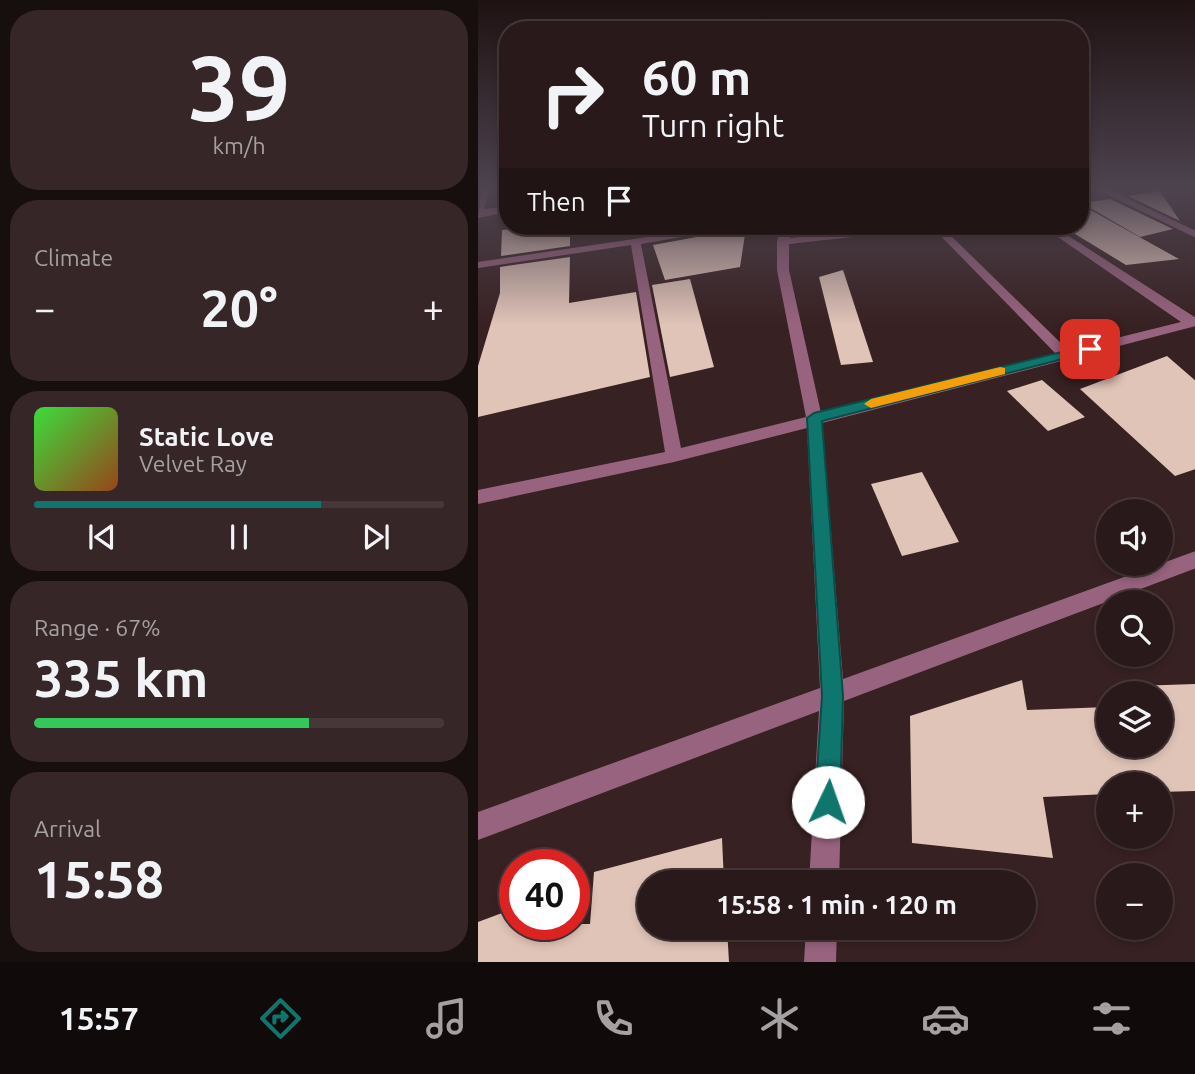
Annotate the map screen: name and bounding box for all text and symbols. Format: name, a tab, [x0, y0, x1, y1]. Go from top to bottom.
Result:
text: 39	[188, 36, 290, 138]
icon: right	[527, 49, 618, 140]
text: 60 m	[642, 49, 751, 104]
text: Turn right	[642, 107, 784, 143]
text: km/h	[212, 133, 266, 158]
icon: arrive	[600, 182, 638, 220]
text: Then	[527, 187, 586, 216]
text: Climate	[34, 245, 113, 270]
text: 20°	[200, 279, 278, 337]
text: −	[34, 287, 55, 329]
text: +	[423, 287, 444, 329]
pin	[1060, 319, 1120, 379]
icon: arrive	[1071, 330, 1109, 368]
text: Static Love	[139, 422, 274, 451]
text: Velvet Ray	[139, 451, 247, 476]
map controls	[1096, 499, 1173, 940]
button: sound	[1096, 499, 1173, 576]
icon: previous	[83, 518, 121, 556]
icon: pause	[220, 518, 258, 556]
icon: next	[357, 518, 395, 556]
button: search	[1096, 590, 1173, 667]
text: Range · 67%	[34, 615, 161, 640]
text: 335 km	[34, 649, 208, 707]
button: layers	[1096, 681, 1173, 758]
position arrow	[791, 765, 865, 839]
button: +	[1096, 772, 1173, 849]
text: Arrival	[34, 816, 101, 841]
speed limit sign: 40	[499, 849, 590, 940]
text: 15:58	[34, 850, 164, 908]
button: −	[1096, 863, 1173, 940]
text: 15:58 · 1 min · 120 m	[716, 890, 957, 919]
icon: directions	[256, 994, 305, 1043]
icon: music	[422, 994, 471, 1043]
icon: phone	[589, 994, 638, 1043]
icon: climate	[755, 994, 804, 1043]
icon: car	[921, 994, 970, 1043]
icon: filters	[1087, 994, 1136, 1043]
text: 15:57	[59, 1000, 139, 1036]

